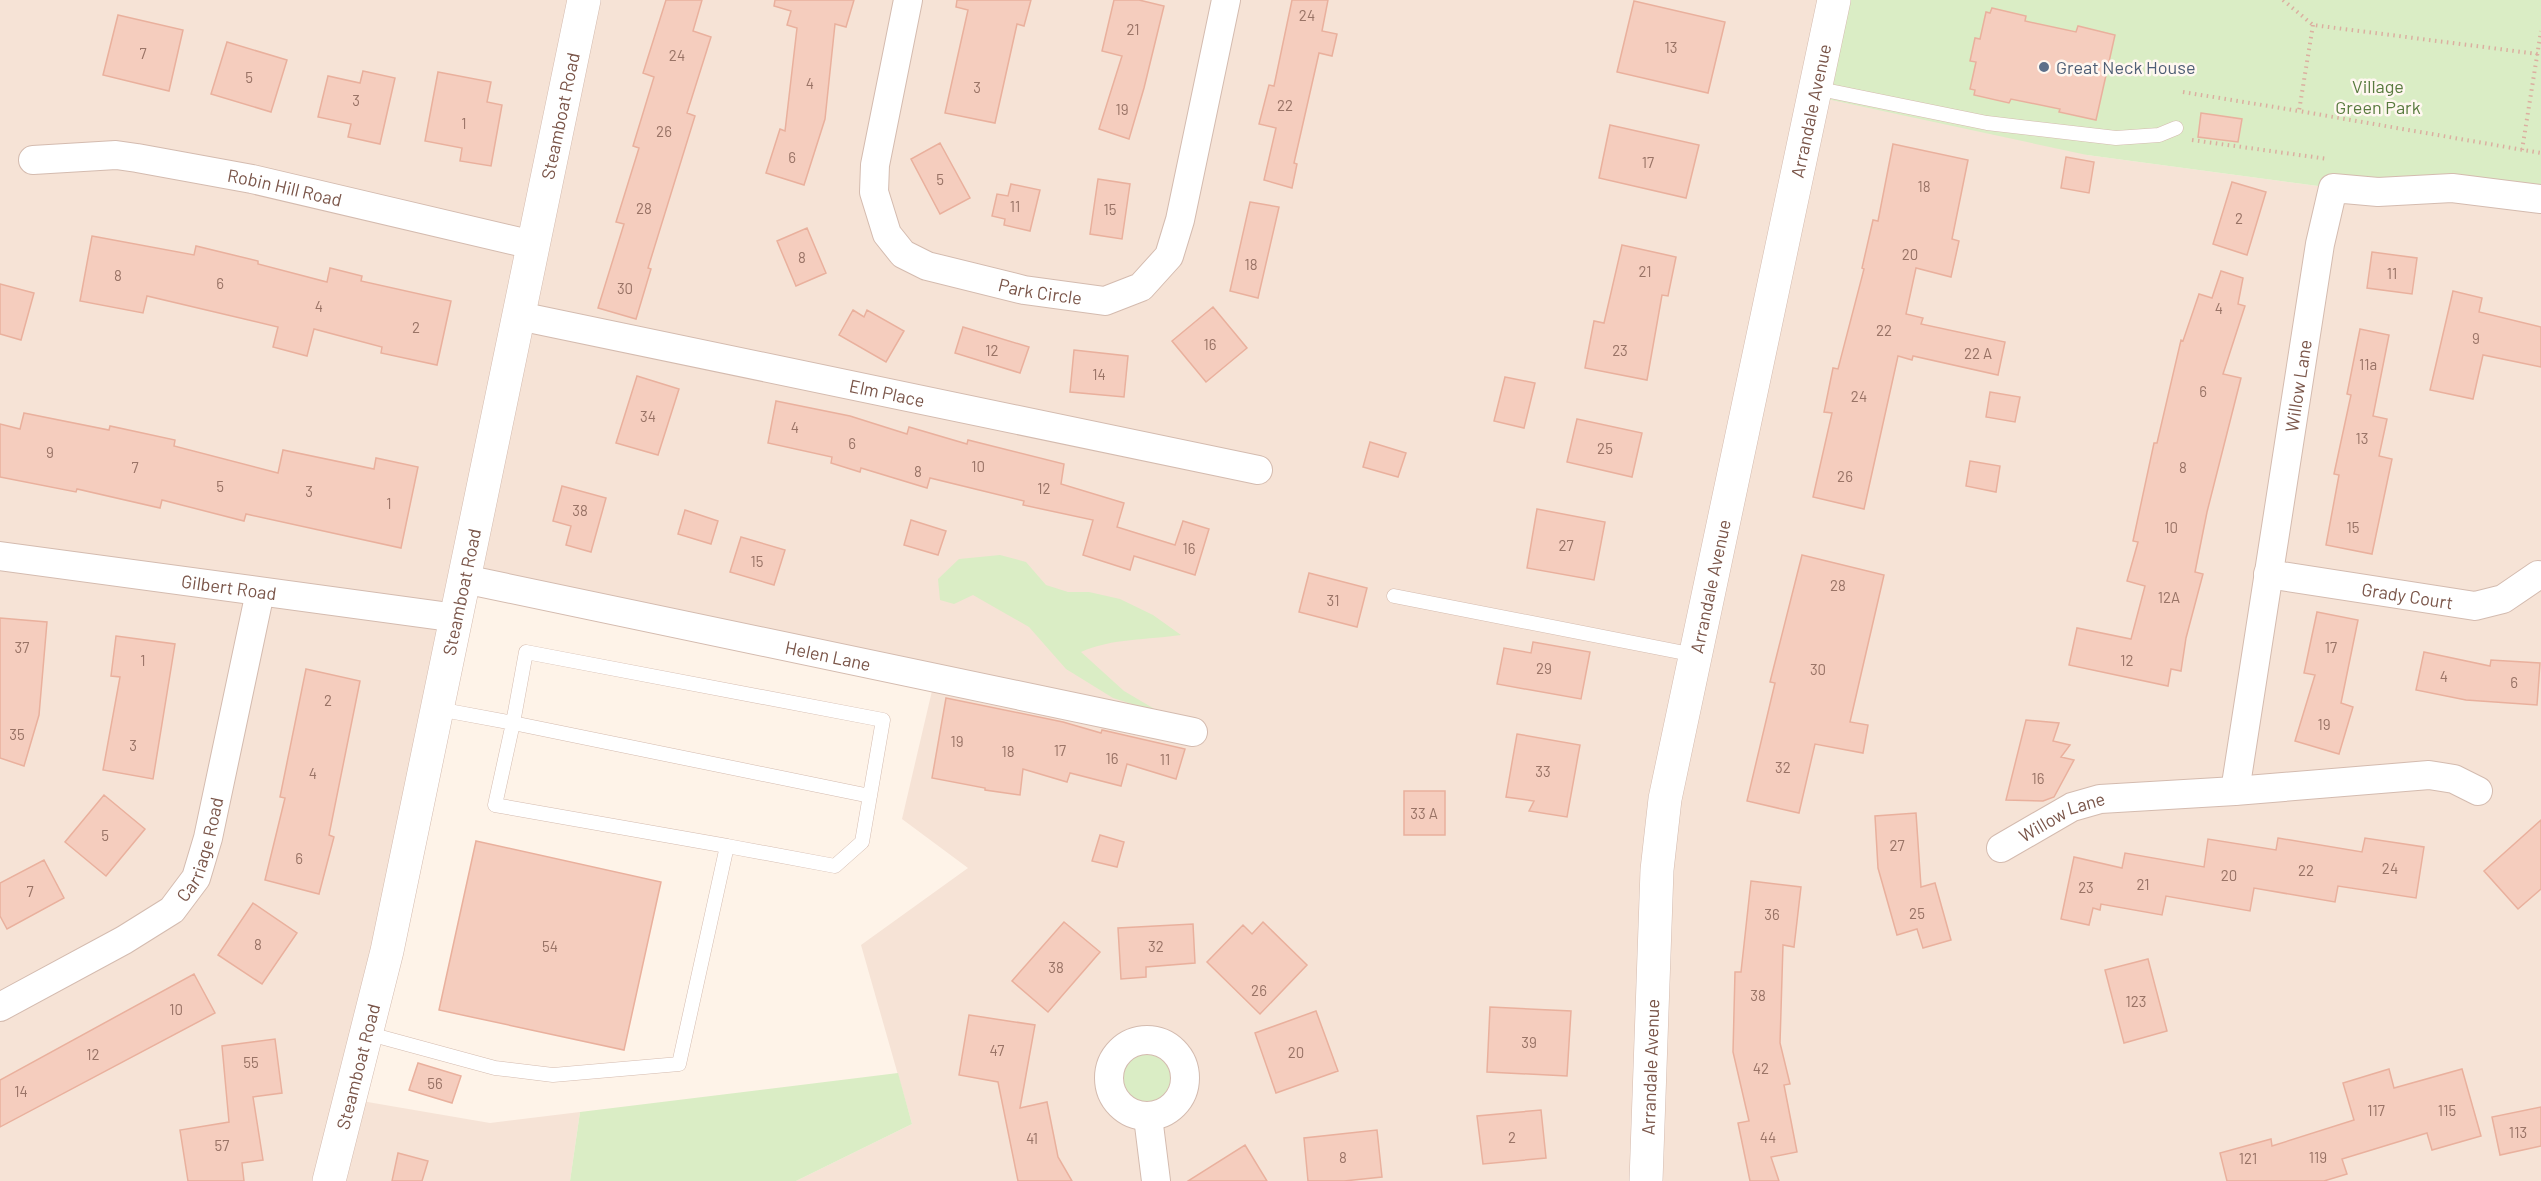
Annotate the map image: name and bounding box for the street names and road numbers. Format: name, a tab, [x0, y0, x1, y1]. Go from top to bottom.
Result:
street label: Arrandale Avenue	[1786, 42, 1835, 180]
street label: Steamboat Road	[536, 51, 584, 181]
street label: Robin Hill Road	[226, 164, 344, 211]
street label: Park Circle	[996, 273, 1083, 309]
street label: Willow Lane	[2280, 338, 2316, 434]
street label: Elm Place	[847, 374, 927, 411]
street label: Arrandale Avenue	[1685, 517, 1735, 655]
street label: Steamboat Road	[438, 526, 485, 657]
street label: Gilbert Road	[180, 570, 278, 604]
street label: Grady Court	[2360, 578, 2455, 613]
street label: Helen Lane	[783, 636, 873, 675]
street label: Willow Lane	[2015, 787, 2107, 846]
street label: Carriage Road	[171, 795, 227, 906]
street label: Arrandale Avenue	[1637, 998, 1663, 1136]
street label: Steamboat Road	[331, 1001, 384, 1132]

